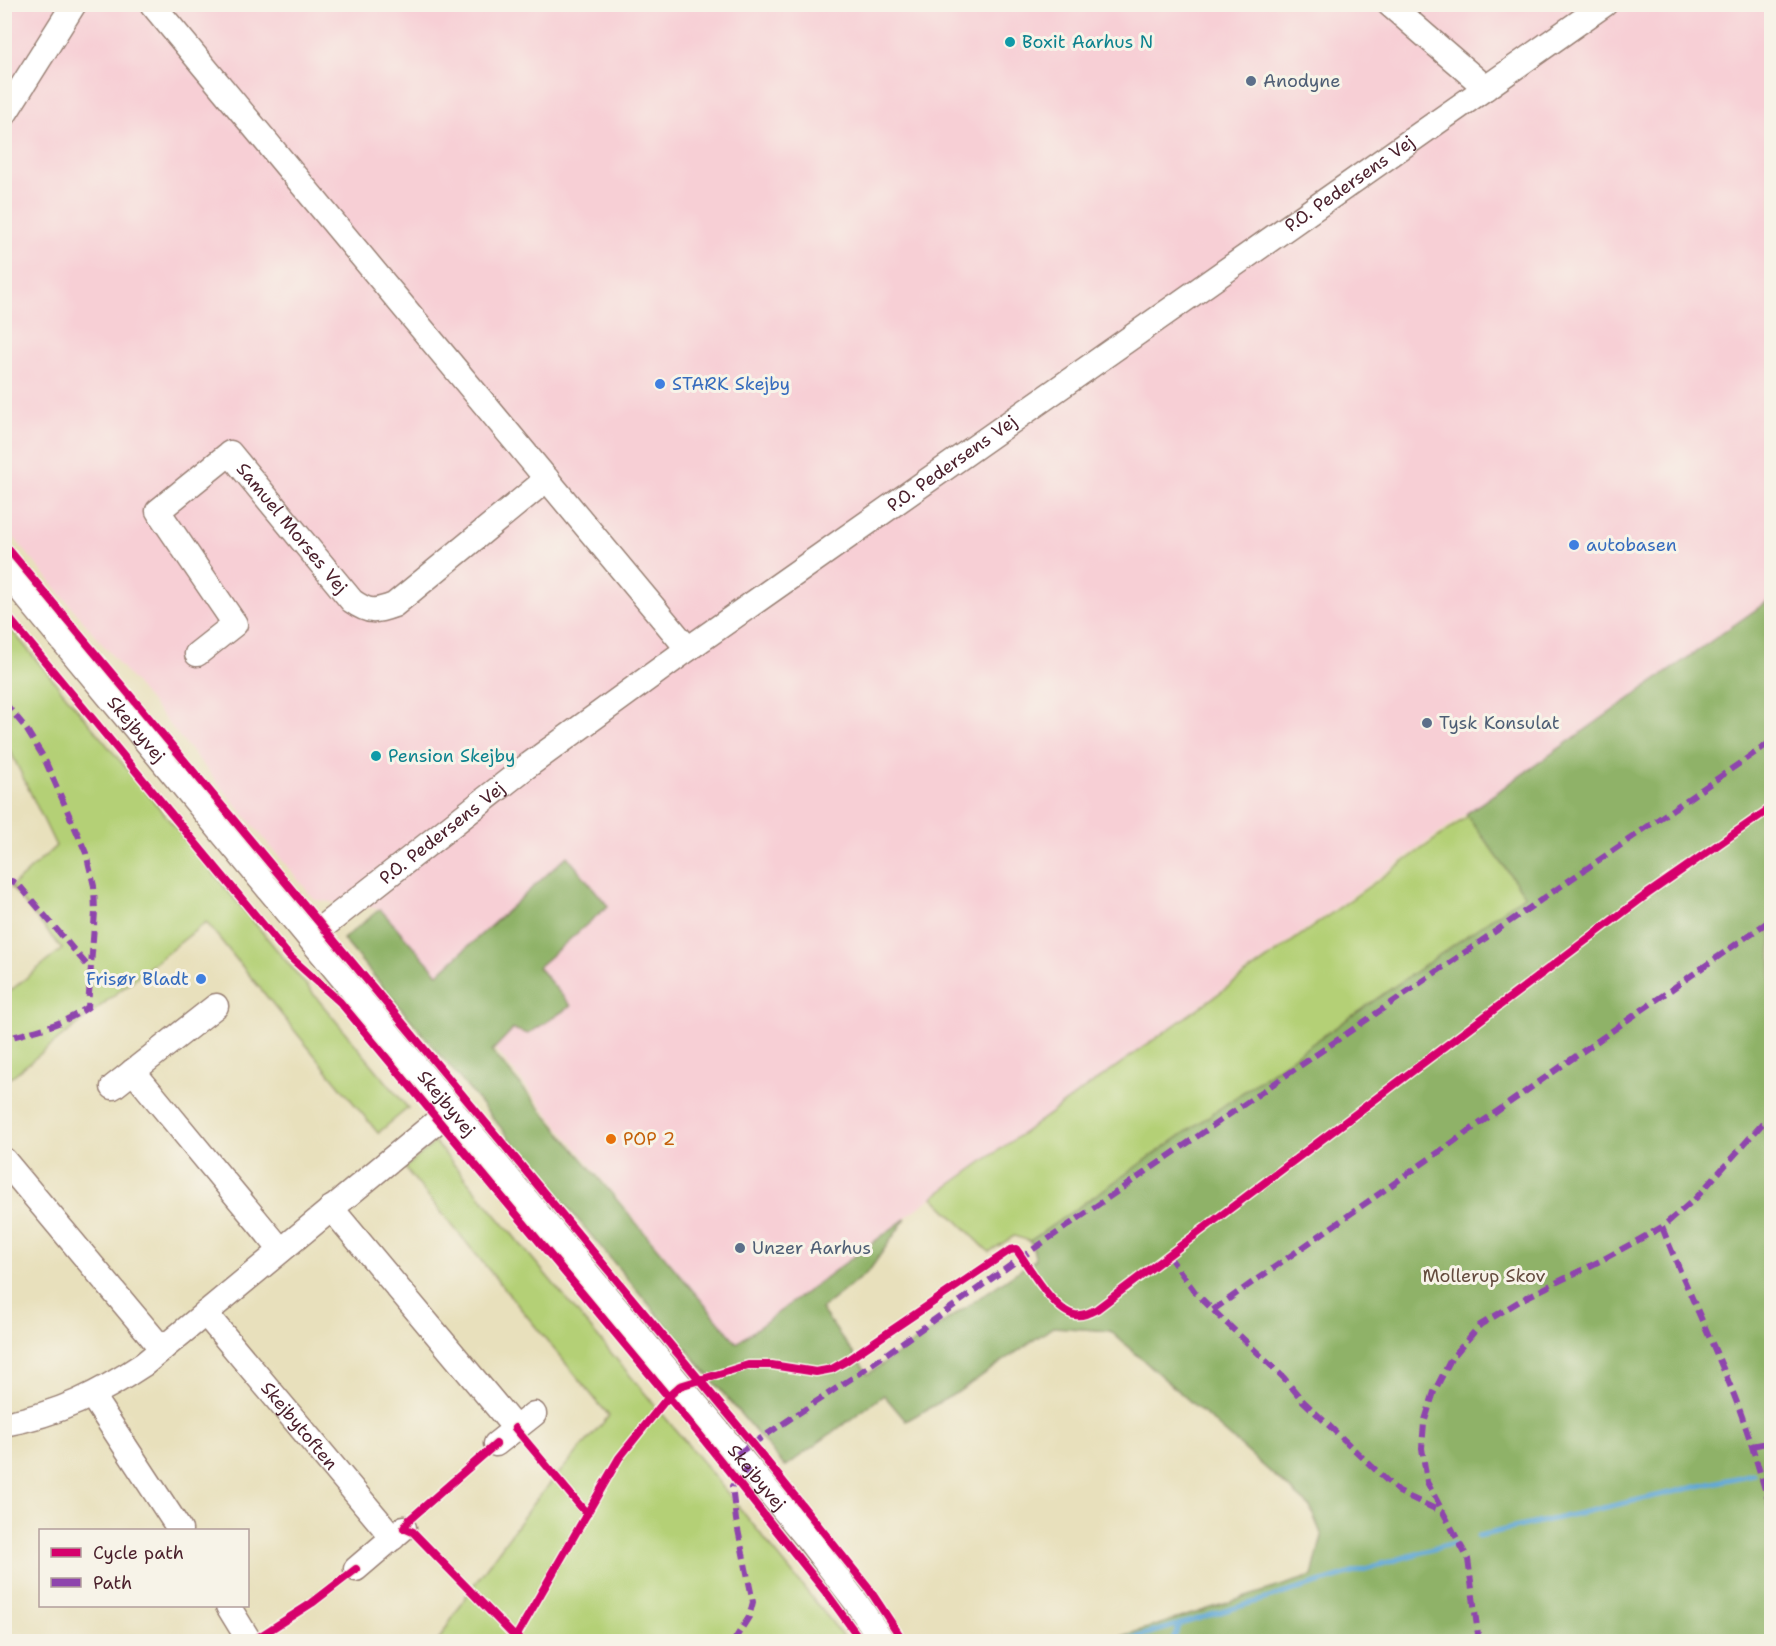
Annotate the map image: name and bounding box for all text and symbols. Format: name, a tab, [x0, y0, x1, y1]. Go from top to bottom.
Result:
place label: Boxit Aarhus N	[1022, 30, 1153, 54]
marker: Boxit Aarhus N	[1003, 35, 1017, 49]
place label: Anodyne	[1263, 69, 1340, 93]
marker: Anodyne	[1244, 74, 1258, 88]
street label: P.O. Pedersens Vej	[1280, 130, 1419, 238]
place label: STARK Skejby	[672, 372, 790, 396]
marker: STARK Skejby	[653, 377, 667, 391]
street label: P.O. Pedersens Vej	[882, 409, 1022, 517]
street label: Samuel Morses Vej	[231, 458, 353, 599]
place label: autobasen	[1586, 533, 1677, 557]
marker: autobasen	[1567, 538, 1581, 552]
street label: Skejbyvej	[102, 691, 171, 768]
place label: Tysk Konsulat	[1439, 711, 1560, 735]
marker: Tysk Konsulat	[1420, 716, 1434, 730]
place label: Pension Skejby	[388, 744, 515, 768]
marker: Pension Skejby	[369, 749, 383, 763]
street label: P.O. Pedersens Vej	[374, 776, 510, 890]
place label: Frisør Bladt	[86, 967, 189, 991]
marker: Frisør Bladt	[194, 972, 208, 986]
street label: Skejbyvej	[412, 1065, 481, 1142]
place label: POP 2	[623, 1127, 675, 1151]
marker: POP 2	[604, 1132, 618, 1146]
place label: Unzer Aarhus	[752, 1236, 871, 1260]
marker: Unzer Aarhus	[733, 1241, 747, 1255]
park label: Mollerup Skov	[1422, 1264, 1546, 1288]
street label: Skejbytoften	[255, 1377, 343, 1475]
street label: Skejbyvej	[722, 1439, 791, 1516]
legend	[39, 1529, 249, 1607]
text: Cycle path	[93, 1541, 184, 1565]
text: Path	[93, 1571, 132, 1595]

